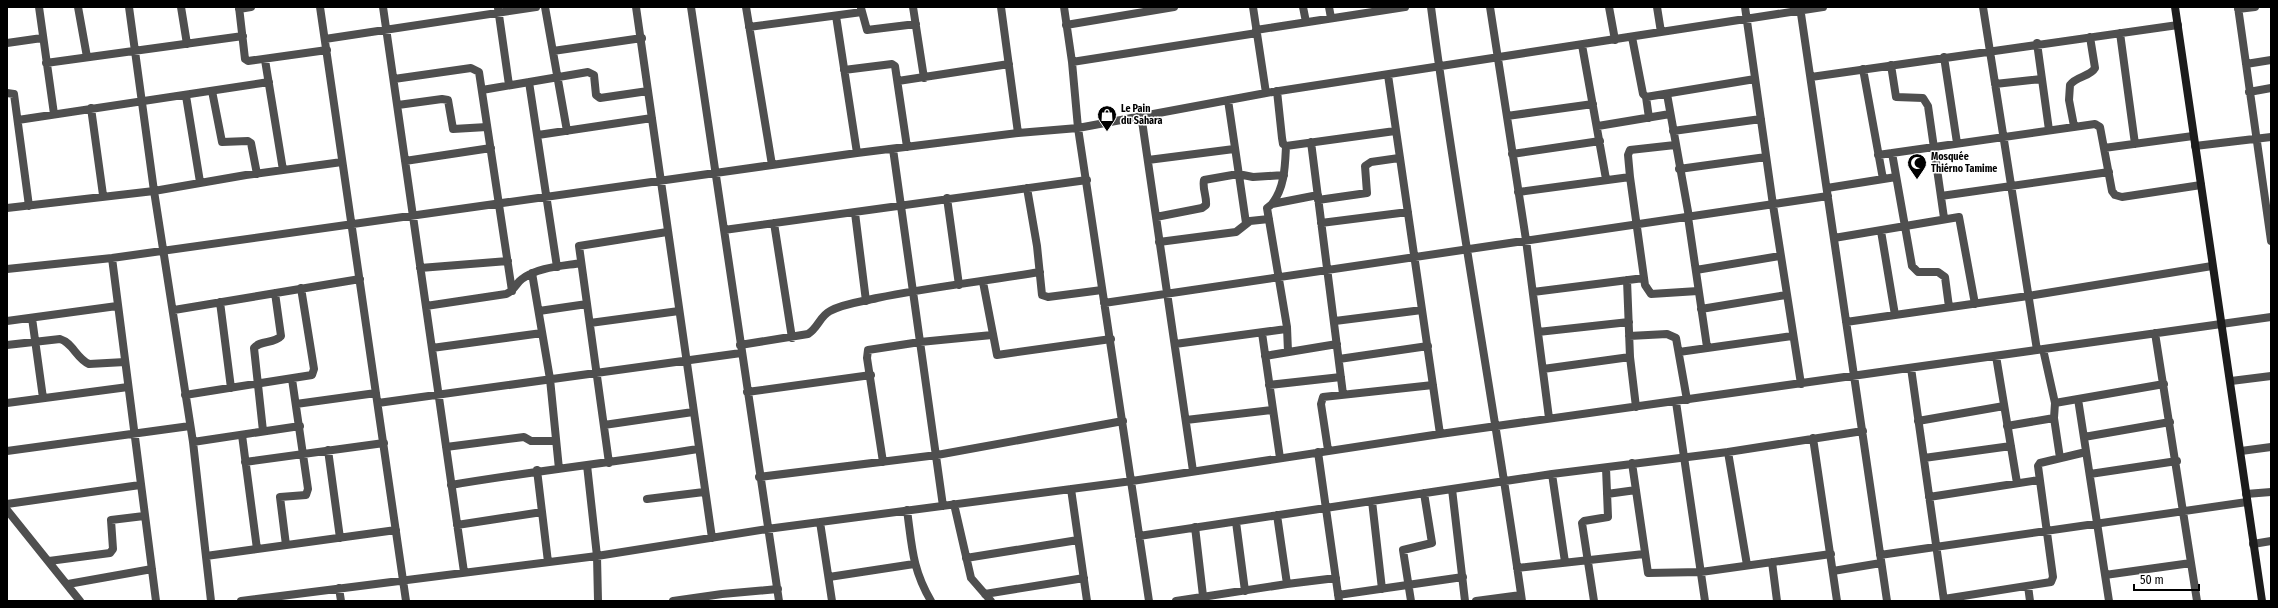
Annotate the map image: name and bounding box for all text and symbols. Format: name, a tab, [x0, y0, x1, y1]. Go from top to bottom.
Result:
place label: Le Pain du Sahara	[1121, 103, 1162, 127]
shop icon: Le Pain du Sahara	[1096, 104, 1118, 132]
place label: Mosquée Thiérno Tamime	[1931, 150, 1997, 175]
mosque icon: Mosquée Thiérno Tamime	[1906, 152, 1928, 180]
scale bar	[2134, 566, 2199, 592]
text: 50 m	[2140, 573, 2164, 587]

